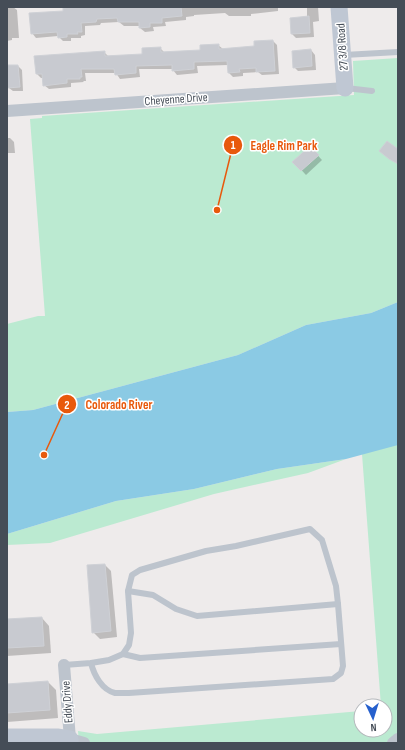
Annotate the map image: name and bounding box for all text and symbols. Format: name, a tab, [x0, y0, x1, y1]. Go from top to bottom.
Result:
street label: 27 3/8 Road	[333, 23, 352, 71]
street label: Cheyenne Drive	[144, 90, 208, 109]
callout: Eagle Rim Park	[223, 133, 326, 158]
text: 1	[231, 138, 236, 153]
text: Eagle Rim Park	[251, 138, 318, 154]
callout: Colorado River	[57, 392, 160, 417]
text: Colorado River	[86, 397, 153, 413]
text: 2	[64, 398, 70, 413]
street label: Eddy Drive	[59, 680, 76, 724]
north arrow	[353, 698, 393, 738]
text: N	[370, 721, 377, 734]

